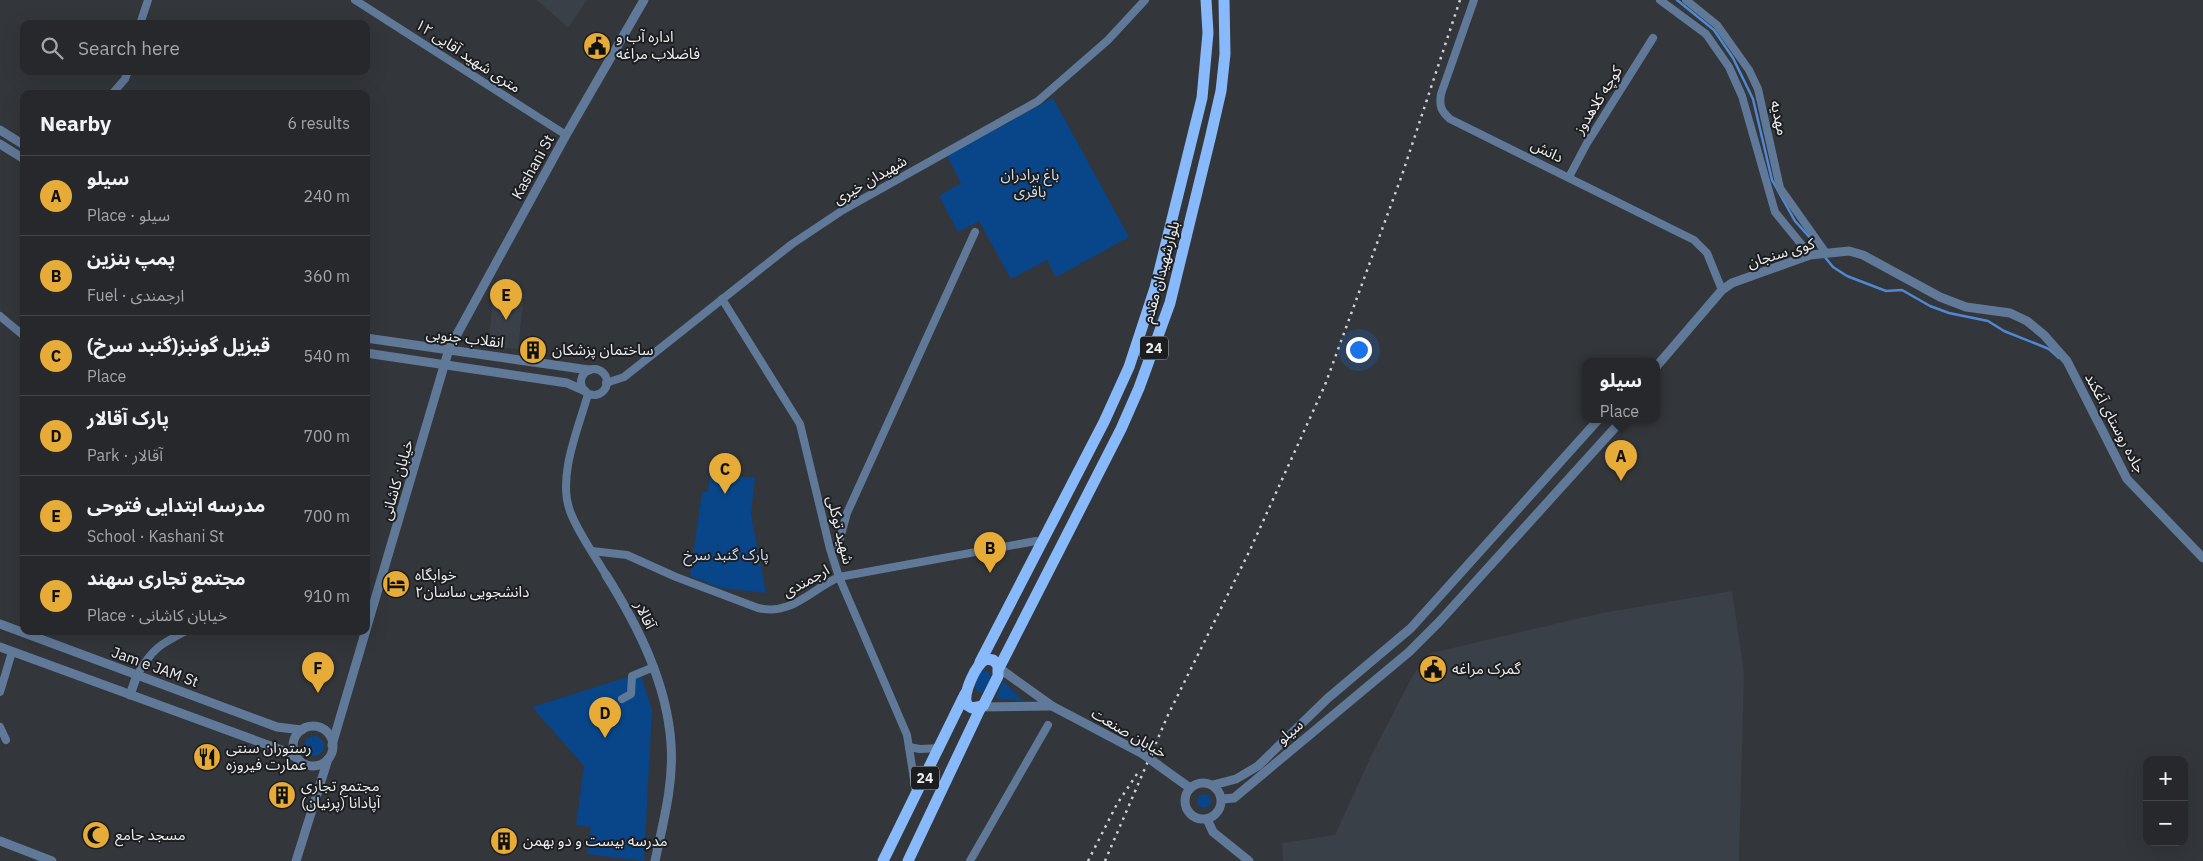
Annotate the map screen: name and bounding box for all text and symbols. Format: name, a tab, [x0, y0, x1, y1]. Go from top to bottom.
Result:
street label: ۱۲ متری شهید آقایی	[412, 14, 524, 97]
search box	[20, 20, 370, 75]
place label: اداره آب و فاضلاب مراغه	[616, 27, 700, 63]
public building icon: اداره آب و فاضلاب مراغه	[582, 31, 612, 61]
icon: search	[38, 34, 66, 62]
text: Search here	[78, 36, 180, 60]
street label: کوچه کلاهدوز	[1569, 61, 1627, 139]
street label: مهدیه	[1767, 99, 1792, 137]
text: Nearby	[40, 109, 111, 137]
text: 6 results	[287, 113, 350, 133]
street label: Kashani St	[507, 131, 558, 202]
street label: دانش	[1528, 135, 1567, 166]
street label: شهیدان خیری	[829, 151, 910, 208]
park label: باغ برادران باقری	[1001, 165, 1059, 201]
text: سیلو	[87, 166, 129, 190]
text: A	[51, 186, 61, 206]
text: 240 m	[303, 186, 350, 206]
text: Place · سیلو	[87, 205, 170, 225]
street label: بلوارشهیدان مقدم	[1138, 219, 1185, 326]
street label: کوی سنجان	[1745, 233, 1818, 272]
text: پمپ بنزین	[87, 246, 175, 270]
text: B	[51, 266, 61, 286]
text: 360 m	[303, 266, 350, 286]
pin: E	[490, 279, 522, 320]
text: Fuel · ارجمندی	[87, 285, 184, 305]
street label: انقلاب جنوبی	[425, 323, 505, 352]
text: قیزیل گونبز(گنبد سرخ)	[87, 333, 270, 357]
building icon: ساختمان پزشکان	[518, 335, 548, 365]
road number: 24	[1140, 336, 1168, 359]
your location	[1346, 337, 1372, 363]
place label: ساختمان پزشکان	[552, 340, 654, 360]
text: C	[51, 346, 61, 366]
text: 540 m	[303, 346, 350, 366]
popup	[1582, 358, 1660, 423]
text: Place	[87, 366, 126, 386]
text: سیلو	[1600, 368, 1642, 392]
street label: جاده روستای آغکند	[2081, 369, 2150, 476]
text: Place	[1600, 401, 1639, 421]
text: پارک آقالار	[87, 406, 169, 430]
text: D	[50, 426, 62, 446]
text: 700 m	[303, 426, 350, 446]
street label: خیابان کاشانی	[376, 437, 417, 522]
pin: A	[1605, 440, 1637, 481]
text: Park · آقالار	[87, 445, 163, 465]
pin: C	[709, 453, 741, 494]
text: مدرسه ابتدایی فتوحی	[87, 493, 265, 517]
street label: شهید توکلی	[823, 494, 858, 566]
text: E	[51, 506, 61, 526]
text: 700 m	[303, 506, 350, 526]
text: School · Kashani St	[87, 526, 224, 546]
pin: B	[974, 532, 1006, 573]
park label: پارک گنبد سرخ	[683, 545, 769, 567]
street label: ارجمندی	[779, 560, 832, 601]
place label: خوابگاه دانشجویی ساسان۲	[415, 565, 529, 601]
text: مجتمع تجاری سهند	[87, 566, 246, 590]
hotel icon: خوابگاه دانشجویی ساسان۲	[381, 569, 411, 599]
text: F	[51, 586, 61, 606]
text: 910 m	[303, 586, 350, 606]
street label: آقالار	[630, 597, 661, 632]
text: Place · خیابان کاشانی	[87, 605, 227, 625]
street label: Jam e JAM St	[109, 642, 201, 691]
pin: F	[302, 652, 334, 693]
public building icon: گمرک مراغه	[1418, 654, 1448, 684]
place label: گمرک مراغه	[1452, 659, 1522, 678]
pin: D	[589, 697, 621, 738]
street label: خیابان صنعت	[1088, 703, 1170, 762]
street label: سیلو	[1272, 715, 1307, 748]
place label: رستوران سنتی عمارت فیروزه	[226, 738, 312, 774]
restaurant icon: رستوران سنتی عمارت فیروزه	[192, 742, 222, 772]
map controls	[2143, 756, 2188, 846]
button: +	[2143, 756, 2188, 801]
road number: 24	[911, 766, 939, 790]
place label: مجتمع تجاری آپادانا (پرنیان)	[301, 776, 381, 813]
building icon: مجتمع تجاری آپادانا (پرنیان)	[267, 780, 297, 810]
button: −	[2143, 801, 2188, 846]
mosque icon: مسجد جامع	[81, 820, 111, 850]
place label: مسجد جامع	[115, 825, 186, 847]
building icon: مدرسه بیست و دو بهمن	[489, 826, 519, 856]
place label: مدرسه بیست و دو بهمن	[523, 831, 668, 850]

